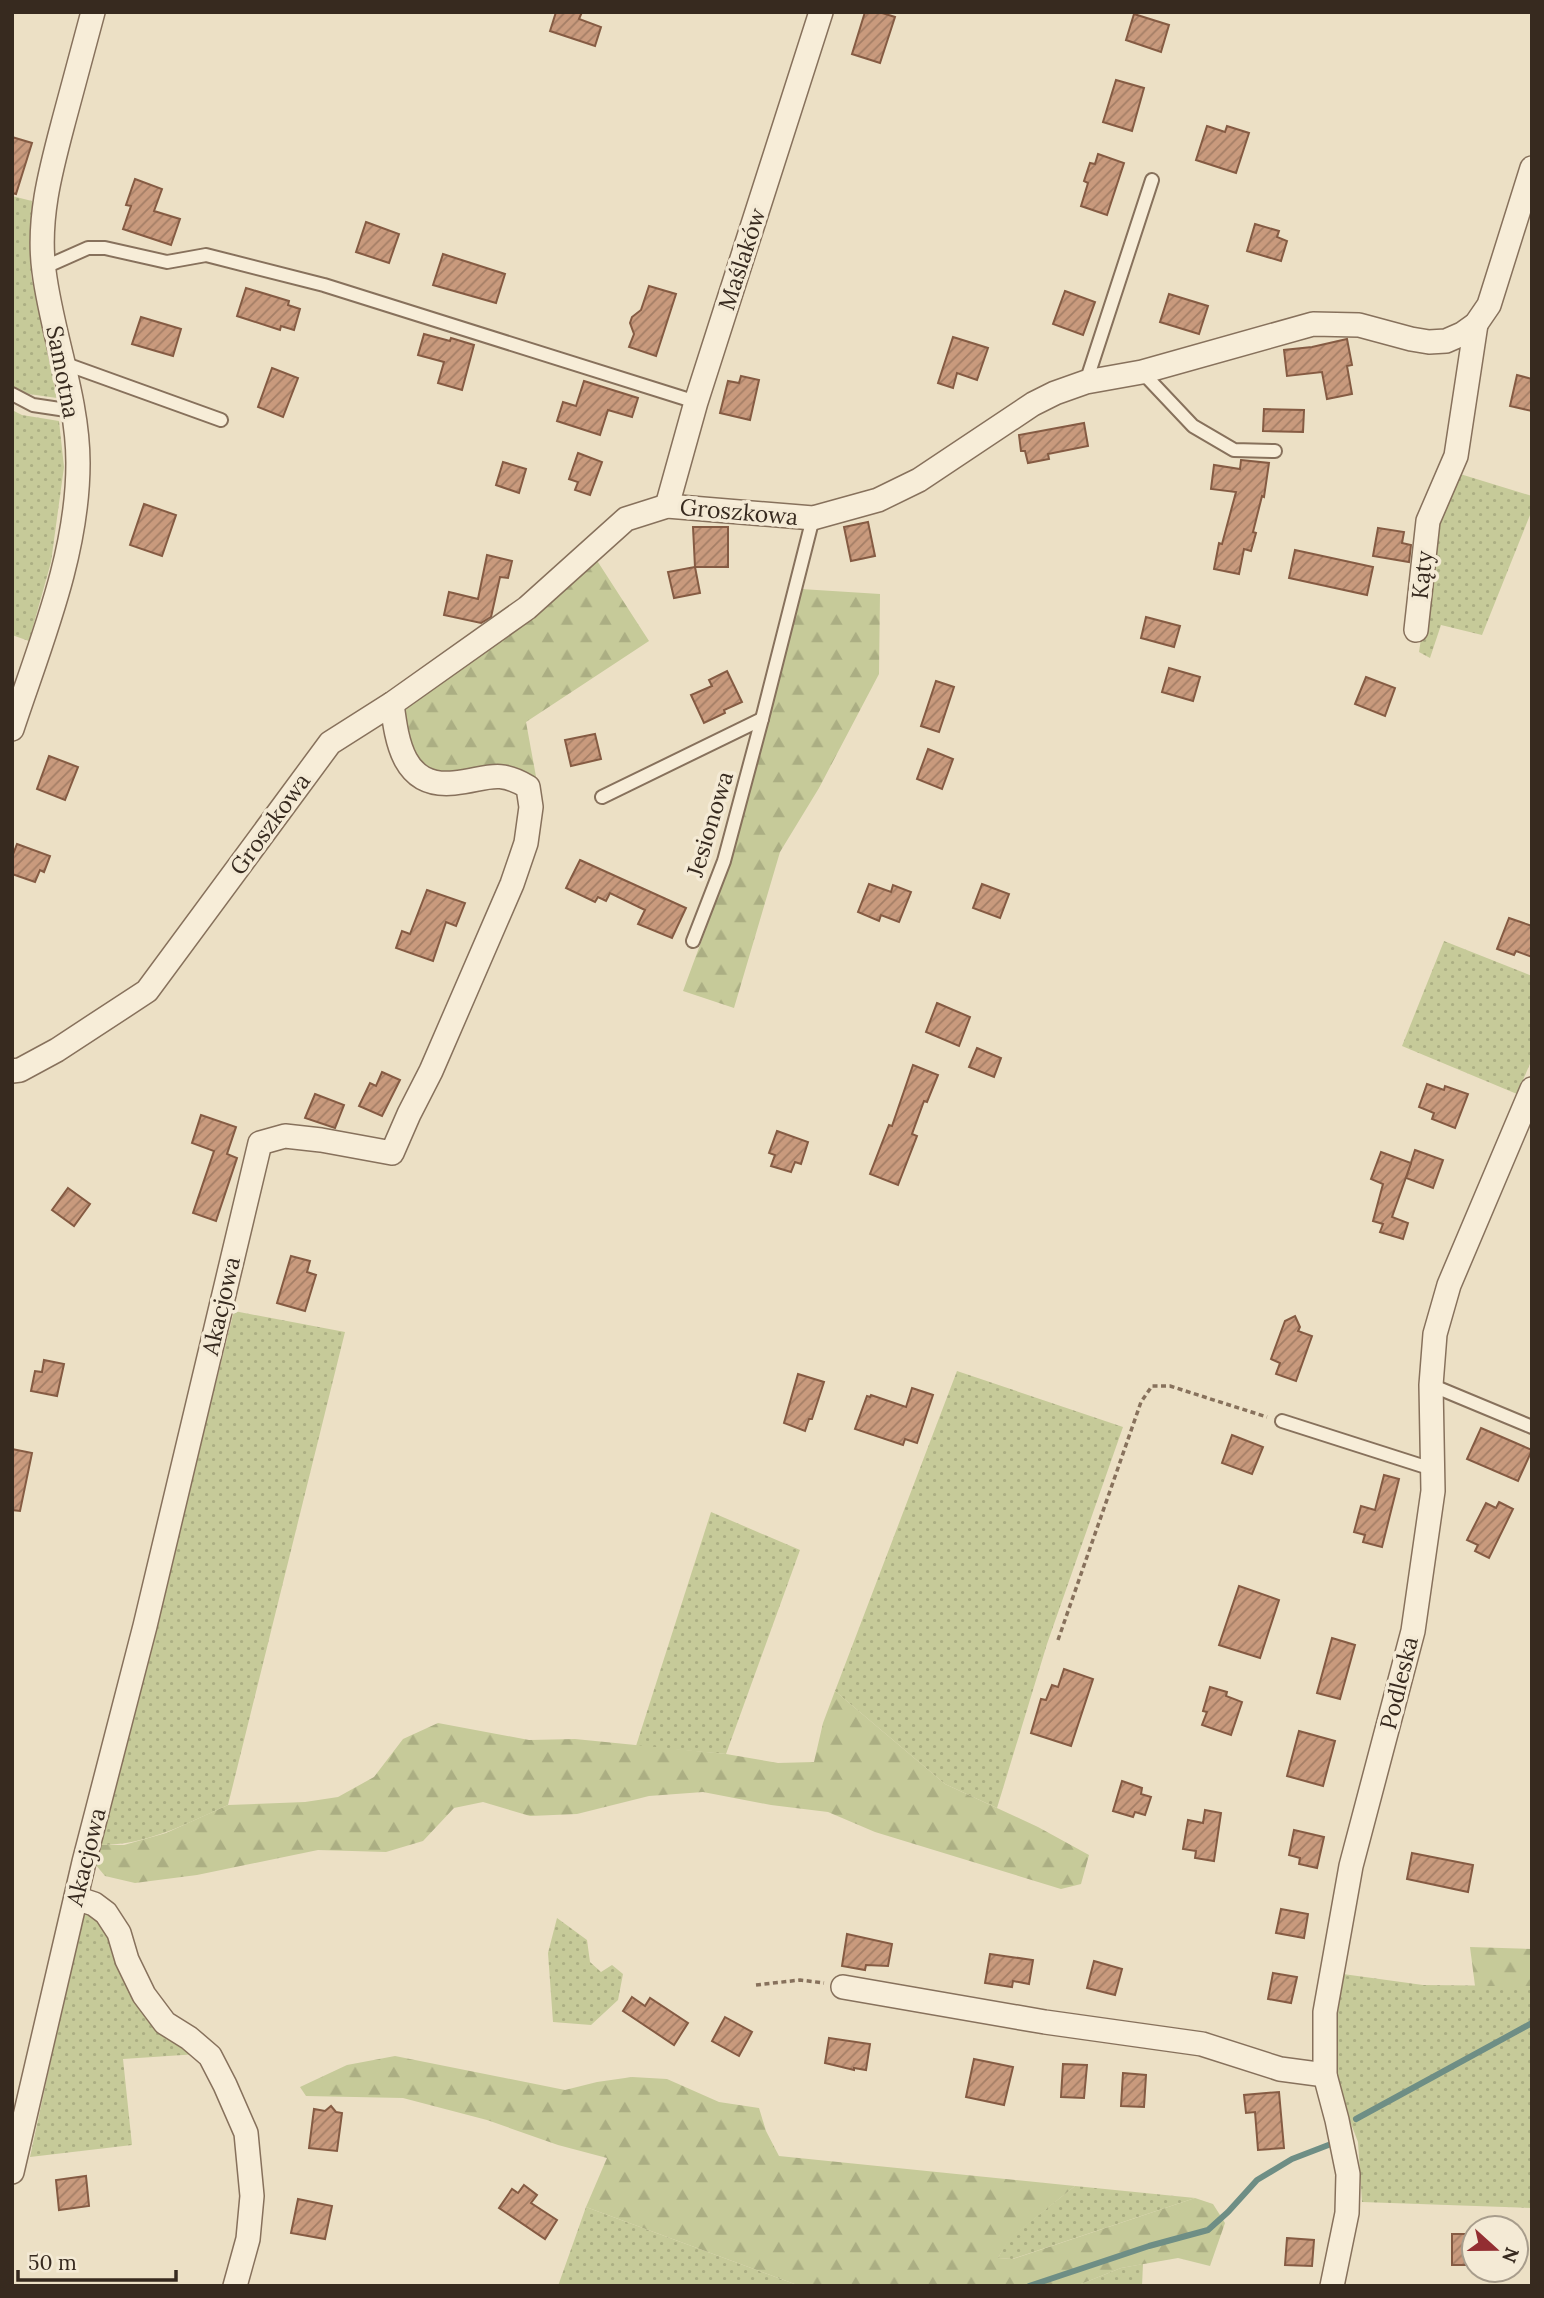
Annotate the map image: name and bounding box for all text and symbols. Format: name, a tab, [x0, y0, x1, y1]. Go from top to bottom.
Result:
street label: Maślaków	[711, 204, 772, 314]
street label: Samotna	[40, 323, 87, 421]
street label: Groszkowa	[679, 492, 800, 531]
street label: Kąty	[1405, 548, 1439, 601]
street label: Groszkowa	[223, 767, 316, 880]
street label: Jesionowa	[679, 768, 739, 881]
street label: Akacjowa	[195, 1254, 246, 1359]
street label: Podleska	[1373, 1633, 1424, 1732]
street label: Akacjowa	[59, 1805, 112, 1910]
north arrow	[1460, 2214, 1530, 2284]
scale bar	[18, 2238, 175, 2282]
text: N	[1497, 2244, 1525, 2267]
text: 50 m	[28, 2249, 77, 2276]

